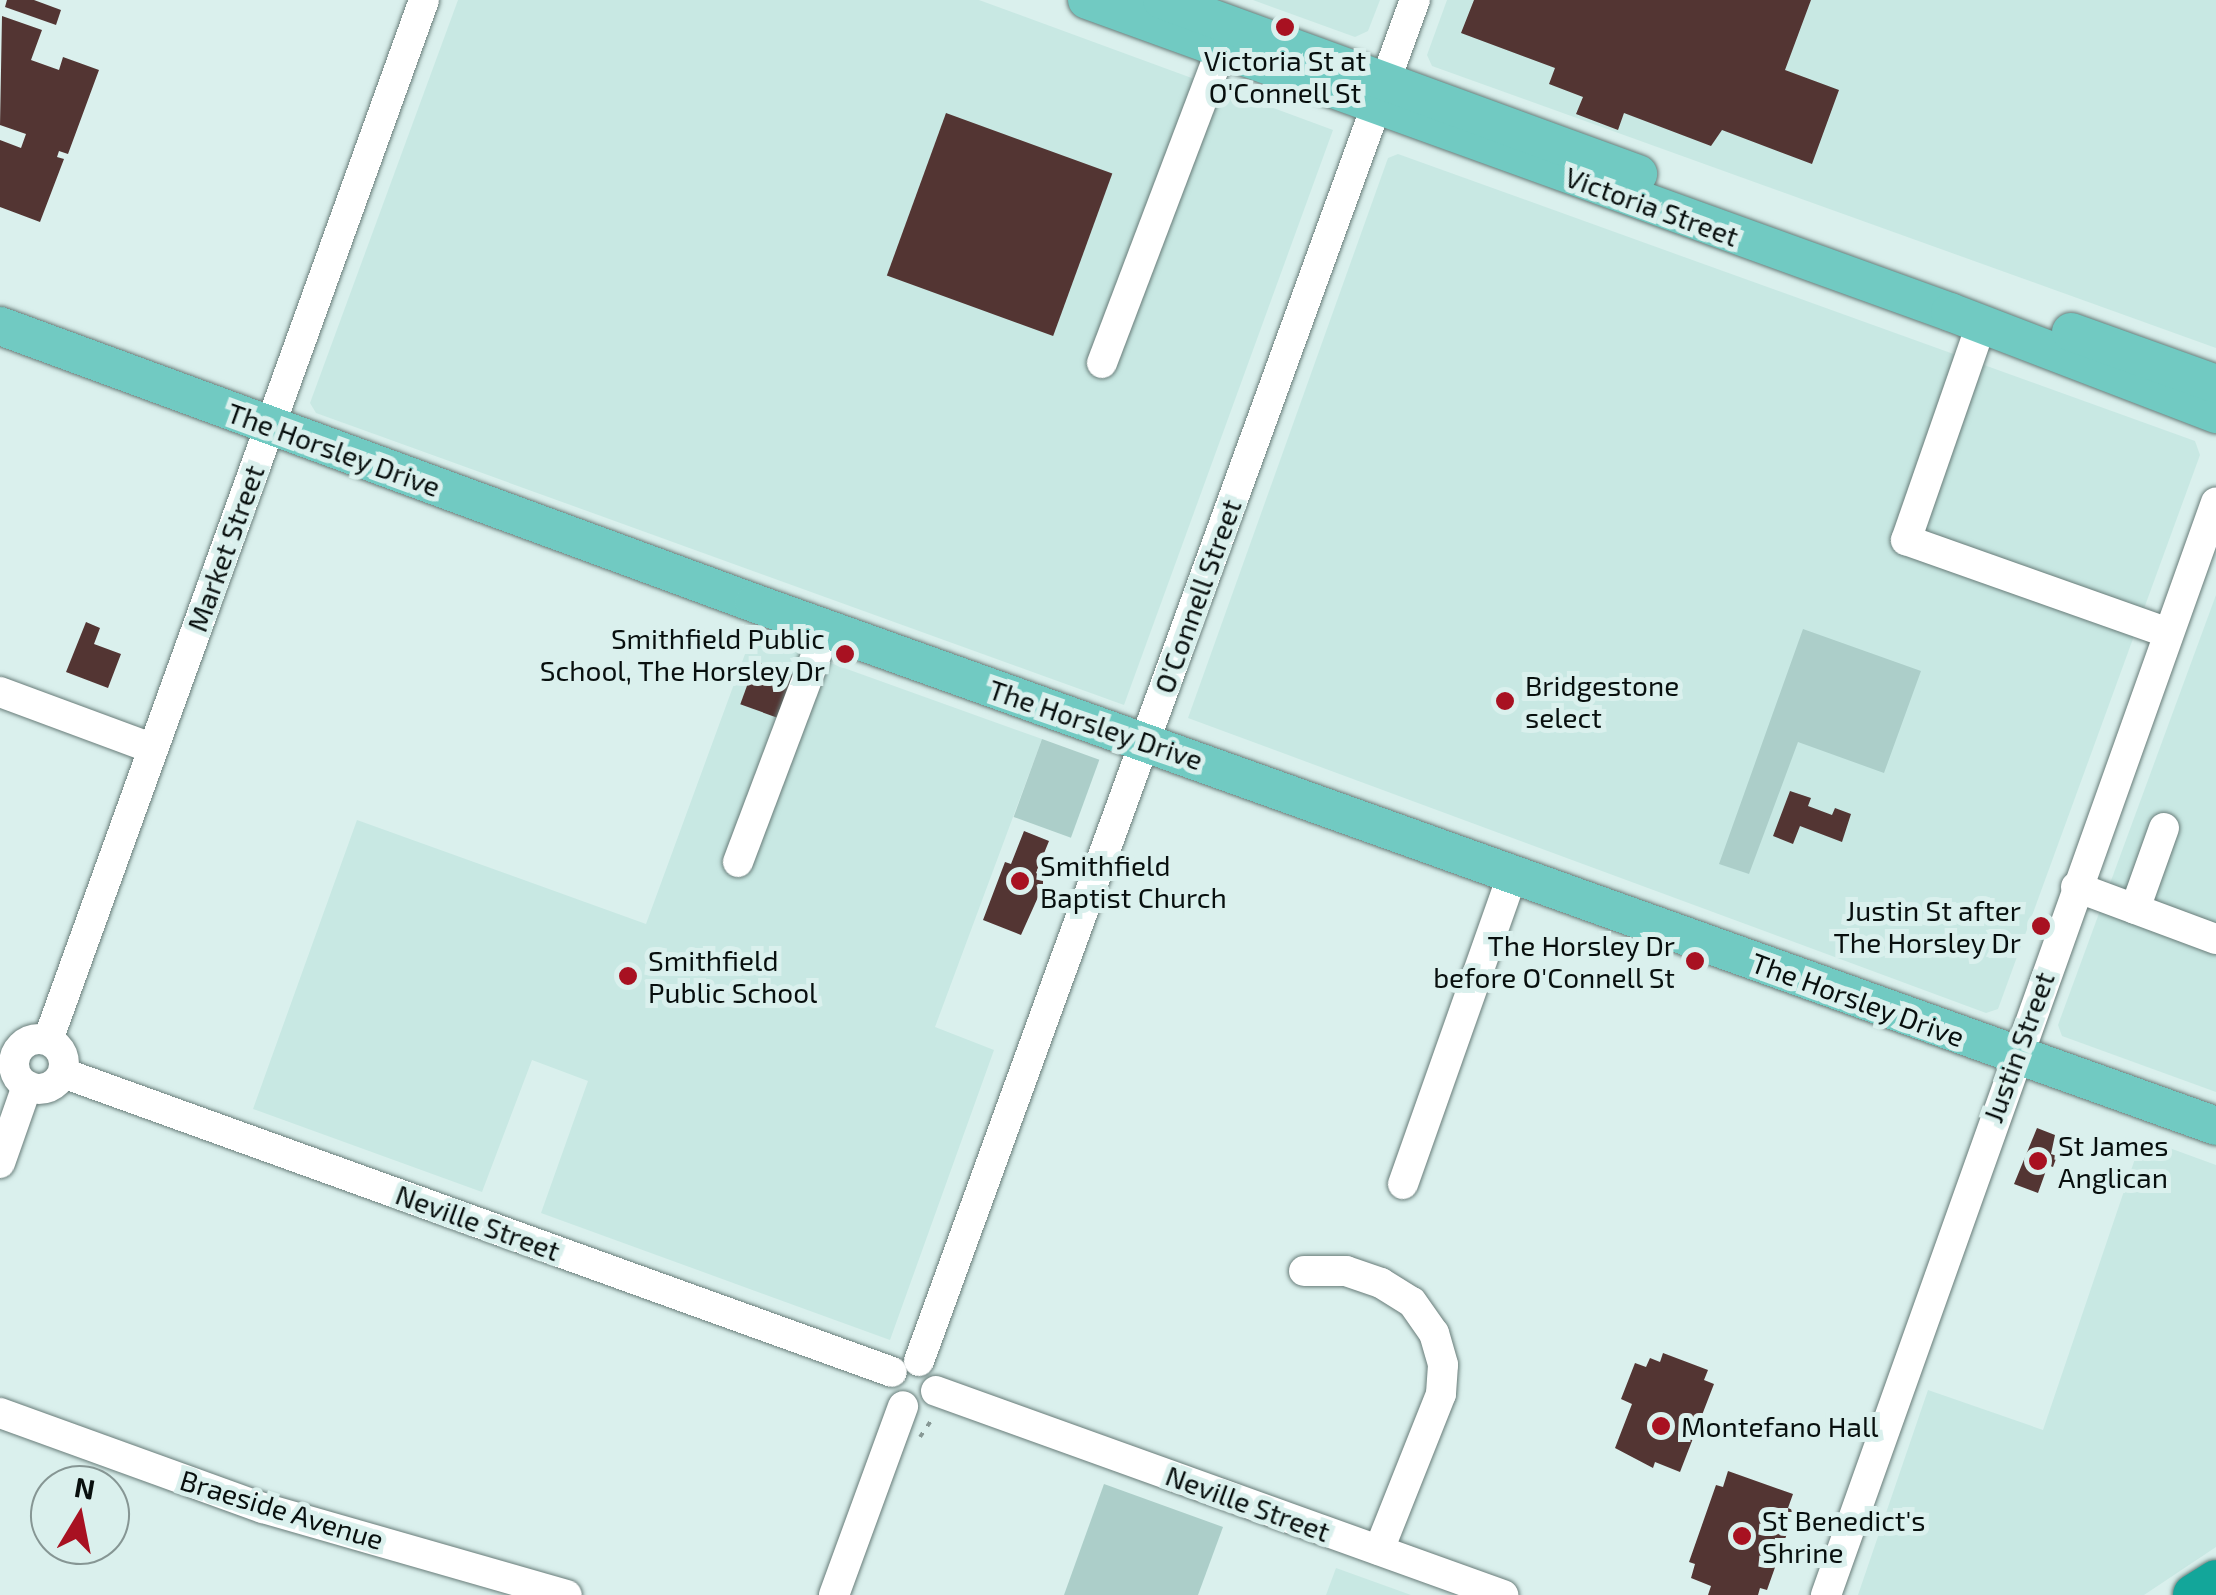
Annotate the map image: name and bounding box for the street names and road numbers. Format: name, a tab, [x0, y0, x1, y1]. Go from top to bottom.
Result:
street label: Victoria Street	[1561, 159, 1743, 253]
street label: The Horsley Drive	[223, 395, 445, 503]
street label: Market Street	[179, 460, 271, 636]
street label: O'Connell Street	[1146, 494, 1248, 698]
street label: The Horsley Drive	[984, 672, 1208, 776]
street label: The Horsley Drive	[1747, 945, 1969, 1053]
street label: Justin Street	[1975, 967, 2061, 1127]
street label: Neville Street	[391, 1177, 565, 1267]
street label: Neville Street	[1161, 1458, 1335, 1548]
street label: Braeside Avenue	[176, 1462, 388, 1556]

